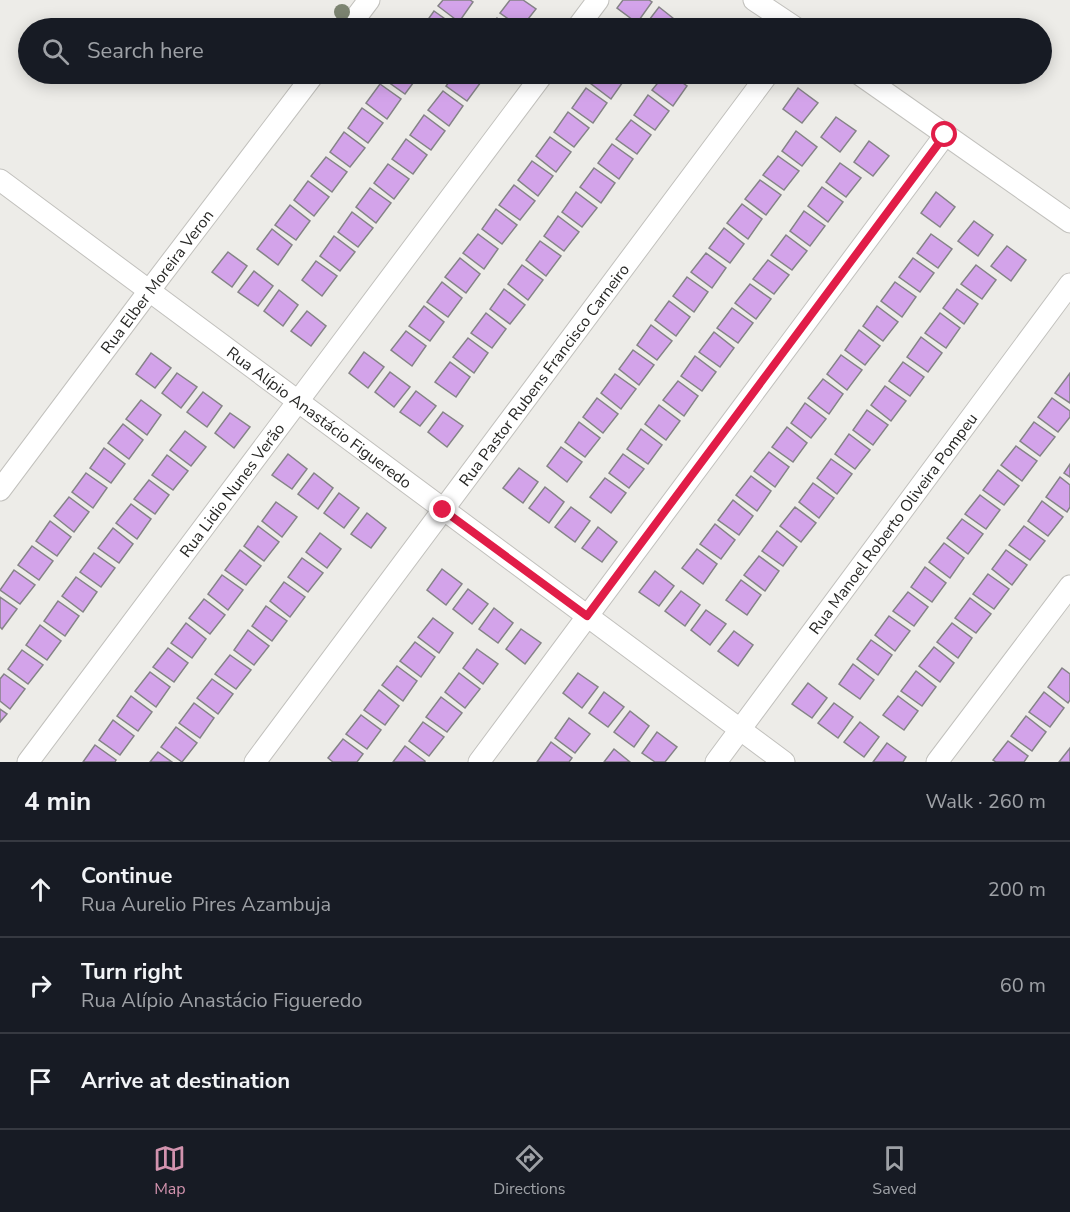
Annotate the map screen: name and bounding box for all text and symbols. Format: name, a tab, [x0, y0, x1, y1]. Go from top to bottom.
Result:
search box	[18, 18, 1052, 84]
icon: search	[39, 35, 72, 68]
text: Search here	[87, 36, 204, 66]
route start	[931, 121, 957, 147]
street label: Rua Elber Moreira Veron	[96, 205, 219, 358]
street label: Rua Pastor Rubens Francisco Carneiro	[454, 260, 635, 491]
street label: Rua Alípio Anastácio Figueredo	[222, 342, 416, 494]
street label: Rua Manoel Roberto Oliveira Pompeu	[804, 409, 983, 639]
street label: Rua Lidio Nunes Verão	[175, 419, 290, 562]
route end	[429, 496, 455, 522]
text: 4 min	[24, 784, 91, 819]
text: Walk · 260 m	[926, 788, 1046, 815]
text: Continue	[81, 861, 172, 891]
icon: ahead	[24, 873, 57, 906]
text: 200 m	[988, 876, 1046, 903]
text: Rua Aurelio Pires Azambuja	[81, 891, 331, 918]
text: Turn right	[81, 957, 182, 987]
icon: right	[24, 969, 57, 1002]
text: 60 m	[1000, 972, 1046, 999]
text: Rua Alípio Anastácio Figueredo	[81, 987, 363, 1014]
icon: arrive	[24, 1065, 57, 1098]
text: Arrive at destination	[81, 1066, 290, 1096]
tab: Map	[153, 1142, 186, 1200]
tab: Directions	[493, 1142, 565, 1200]
tab: Saved	[872, 1142, 917, 1200]

